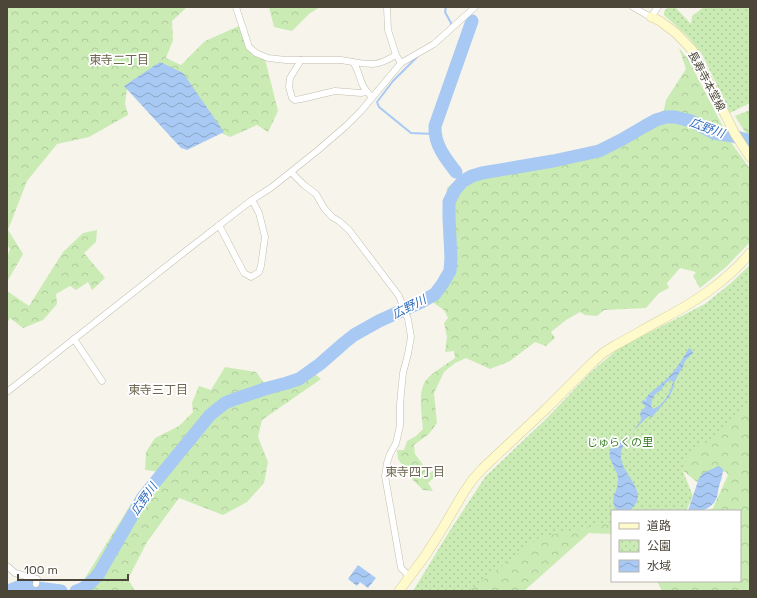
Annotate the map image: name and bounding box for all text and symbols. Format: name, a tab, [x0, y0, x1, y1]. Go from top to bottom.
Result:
street label: 長寿寺本堂線	[685, 49, 729, 113]
district label: 東寺二丁目	[89, 52, 149, 68]
water label: 広野川	[687, 114, 729, 142]
water label: 広野川	[389, 291, 430, 322]
district label: 東寺三丁目	[128, 382, 188, 398]
park label: じゅらくの里	[587, 435, 653, 449]
district label: 東寺四丁目	[385, 464, 445, 480]
water label: 広野川	[127, 478, 162, 518]
legend	[611, 510, 741, 582]
text: 道路	[647, 518, 671, 534]
text: 公園	[647, 538, 671, 554]
scale bar	[18, 556, 128, 582]
text: 水域	[647, 558, 671, 574]
text: 100 m	[24, 562, 58, 578]

